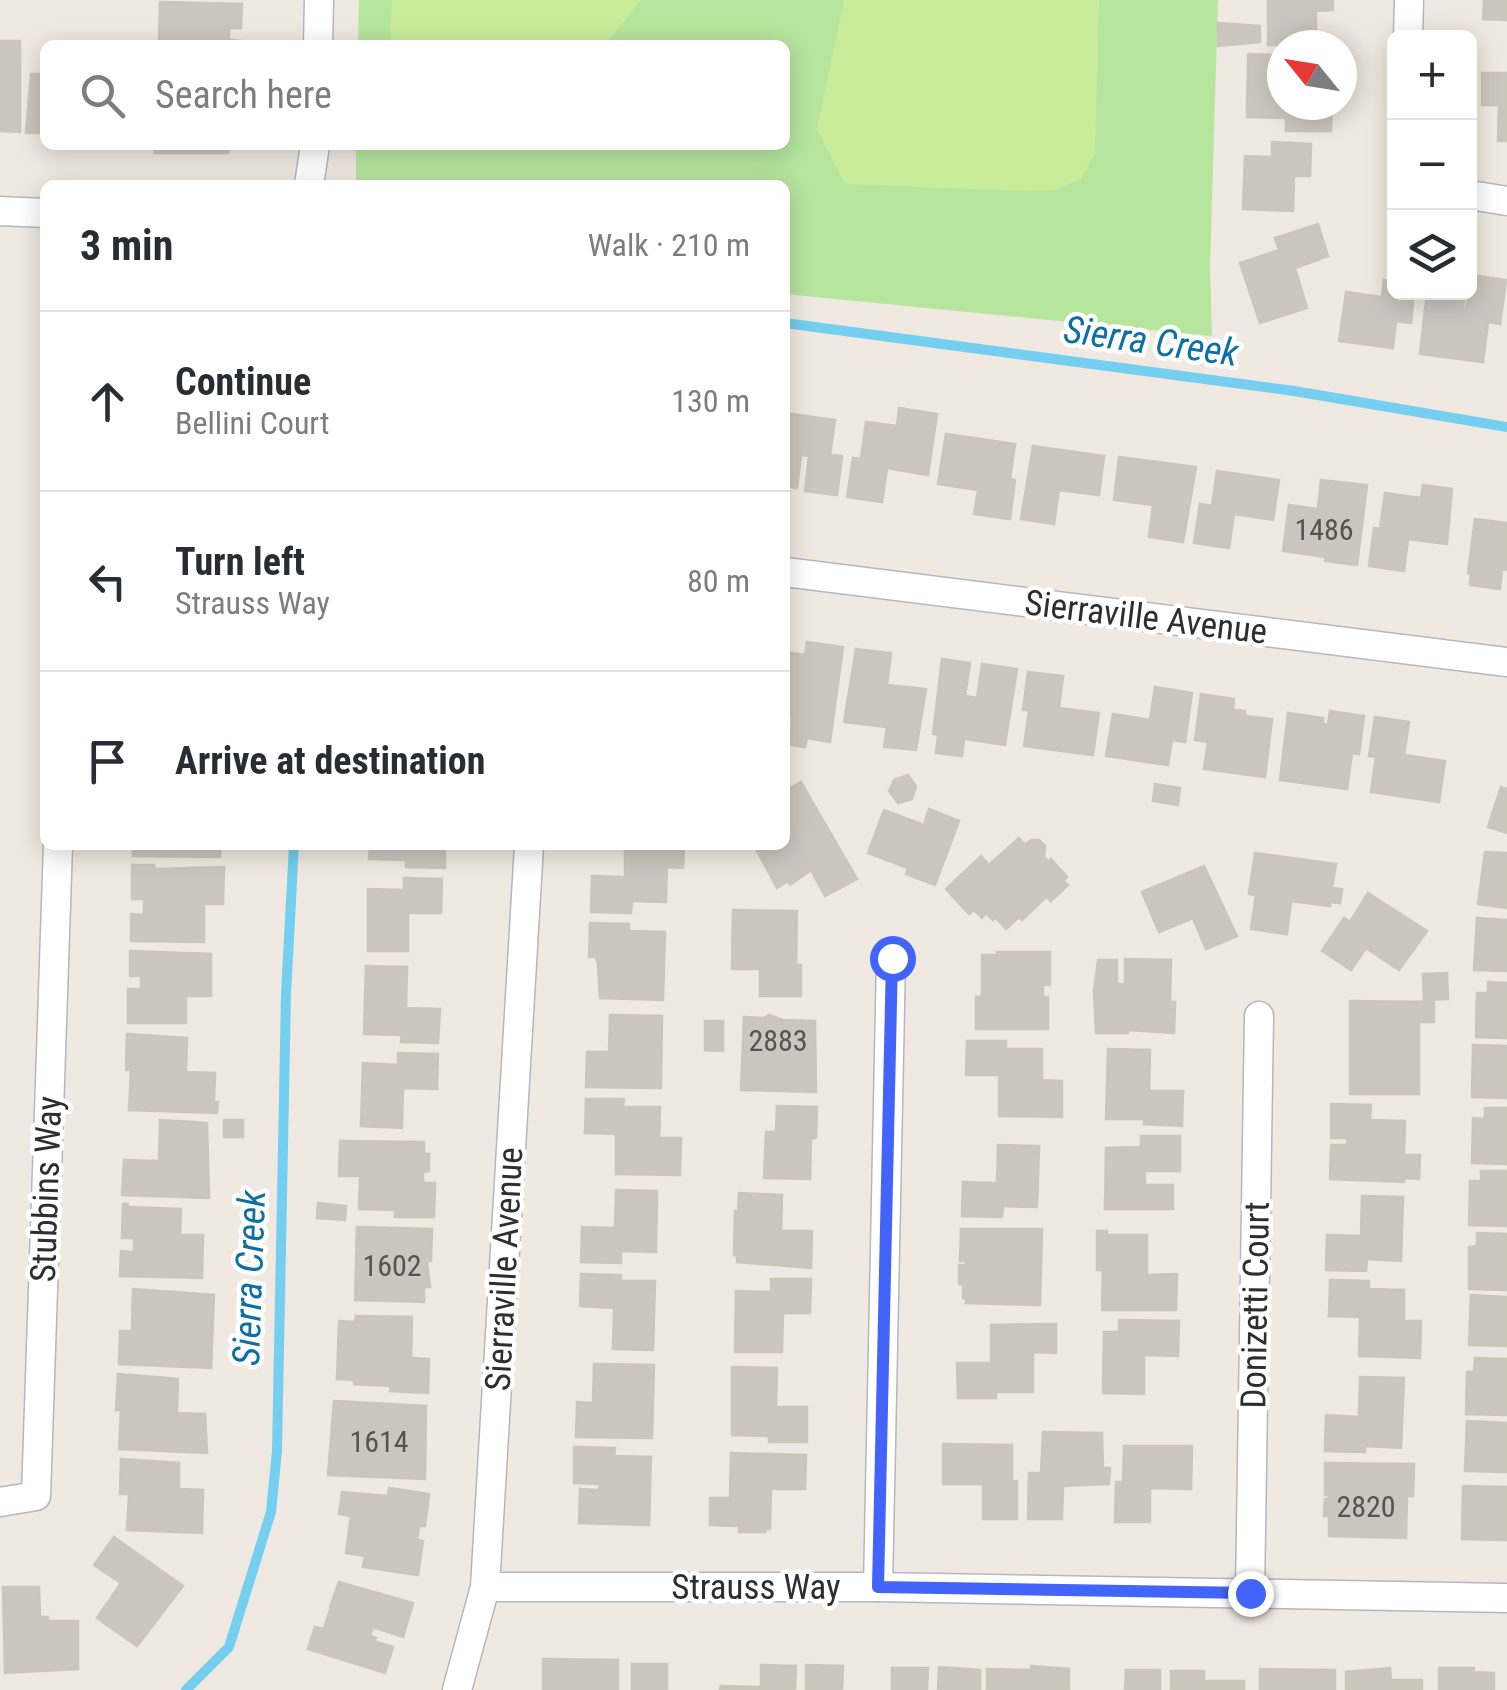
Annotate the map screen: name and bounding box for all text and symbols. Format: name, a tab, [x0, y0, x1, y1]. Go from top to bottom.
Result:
north arrow	[1267, 30, 1357, 120]
map controls	[1387, 30, 1477, 300]
button: +	[1387, 30, 1477, 120]
search box	[40, 40, 790, 150]
icon: search	[75, 68, 130, 123]
text: Search here	[155, 73, 332, 117]
button: −	[1387, 120, 1477, 210]
button: layers	[1387, 210, 1477, 300]
text: 3 min	[80, 221, 173, 270]
text: Walk · 210 m	[588, 226, 750, 264]
water label: Sierra Creek	[1061, 307, 1242, 375]
text: Continue	[175, 360, 311, 404]
icon: ahead	[80, 374, 135, 429]
text: 130 m	[671, 382, 750, 420]
text: Bellini Court	[175, 404, 329, 442]
house number: 1486	[1294, 512, 1354, 547]
text: Turn left	[175, 540, 305, 584]
icon: left	[80, 554, 135, 609]
text: 80 m	[687, 562, 750, 600]
street label: Sierraville Avenue	[1022, 582, 1270, 653]
text: Strauss Way	[175, 584, 330, 622]
icon: arrive	[80, 734, 135, 789]
text: Arrive at destination	[175, 739, 485, 783]
route start	[870, 936, 916, 982]
house number: 2883	[748, 1023, 808, 1058]
street label: Stubbins Way	[23, 1095, 70, 1283]
street label: Sierraville Avenue	[478, 1146, 531, 1392]
water label: Sierra Creek	[224, 1188, 274, 1367]
street label: Donizetti Court	[1233, 1201, 1278, 1409]
house number: 1602	[362, 1248, 422, 1283]
house number: 1614	[349, 1424, 409, 1459]
house number: 2820	[1336, 1489, 1396, 1524]
street label: Strauss Way	[671, 1567, 841, 1608]
route end	[1228, 1571, 1274, 1617]

